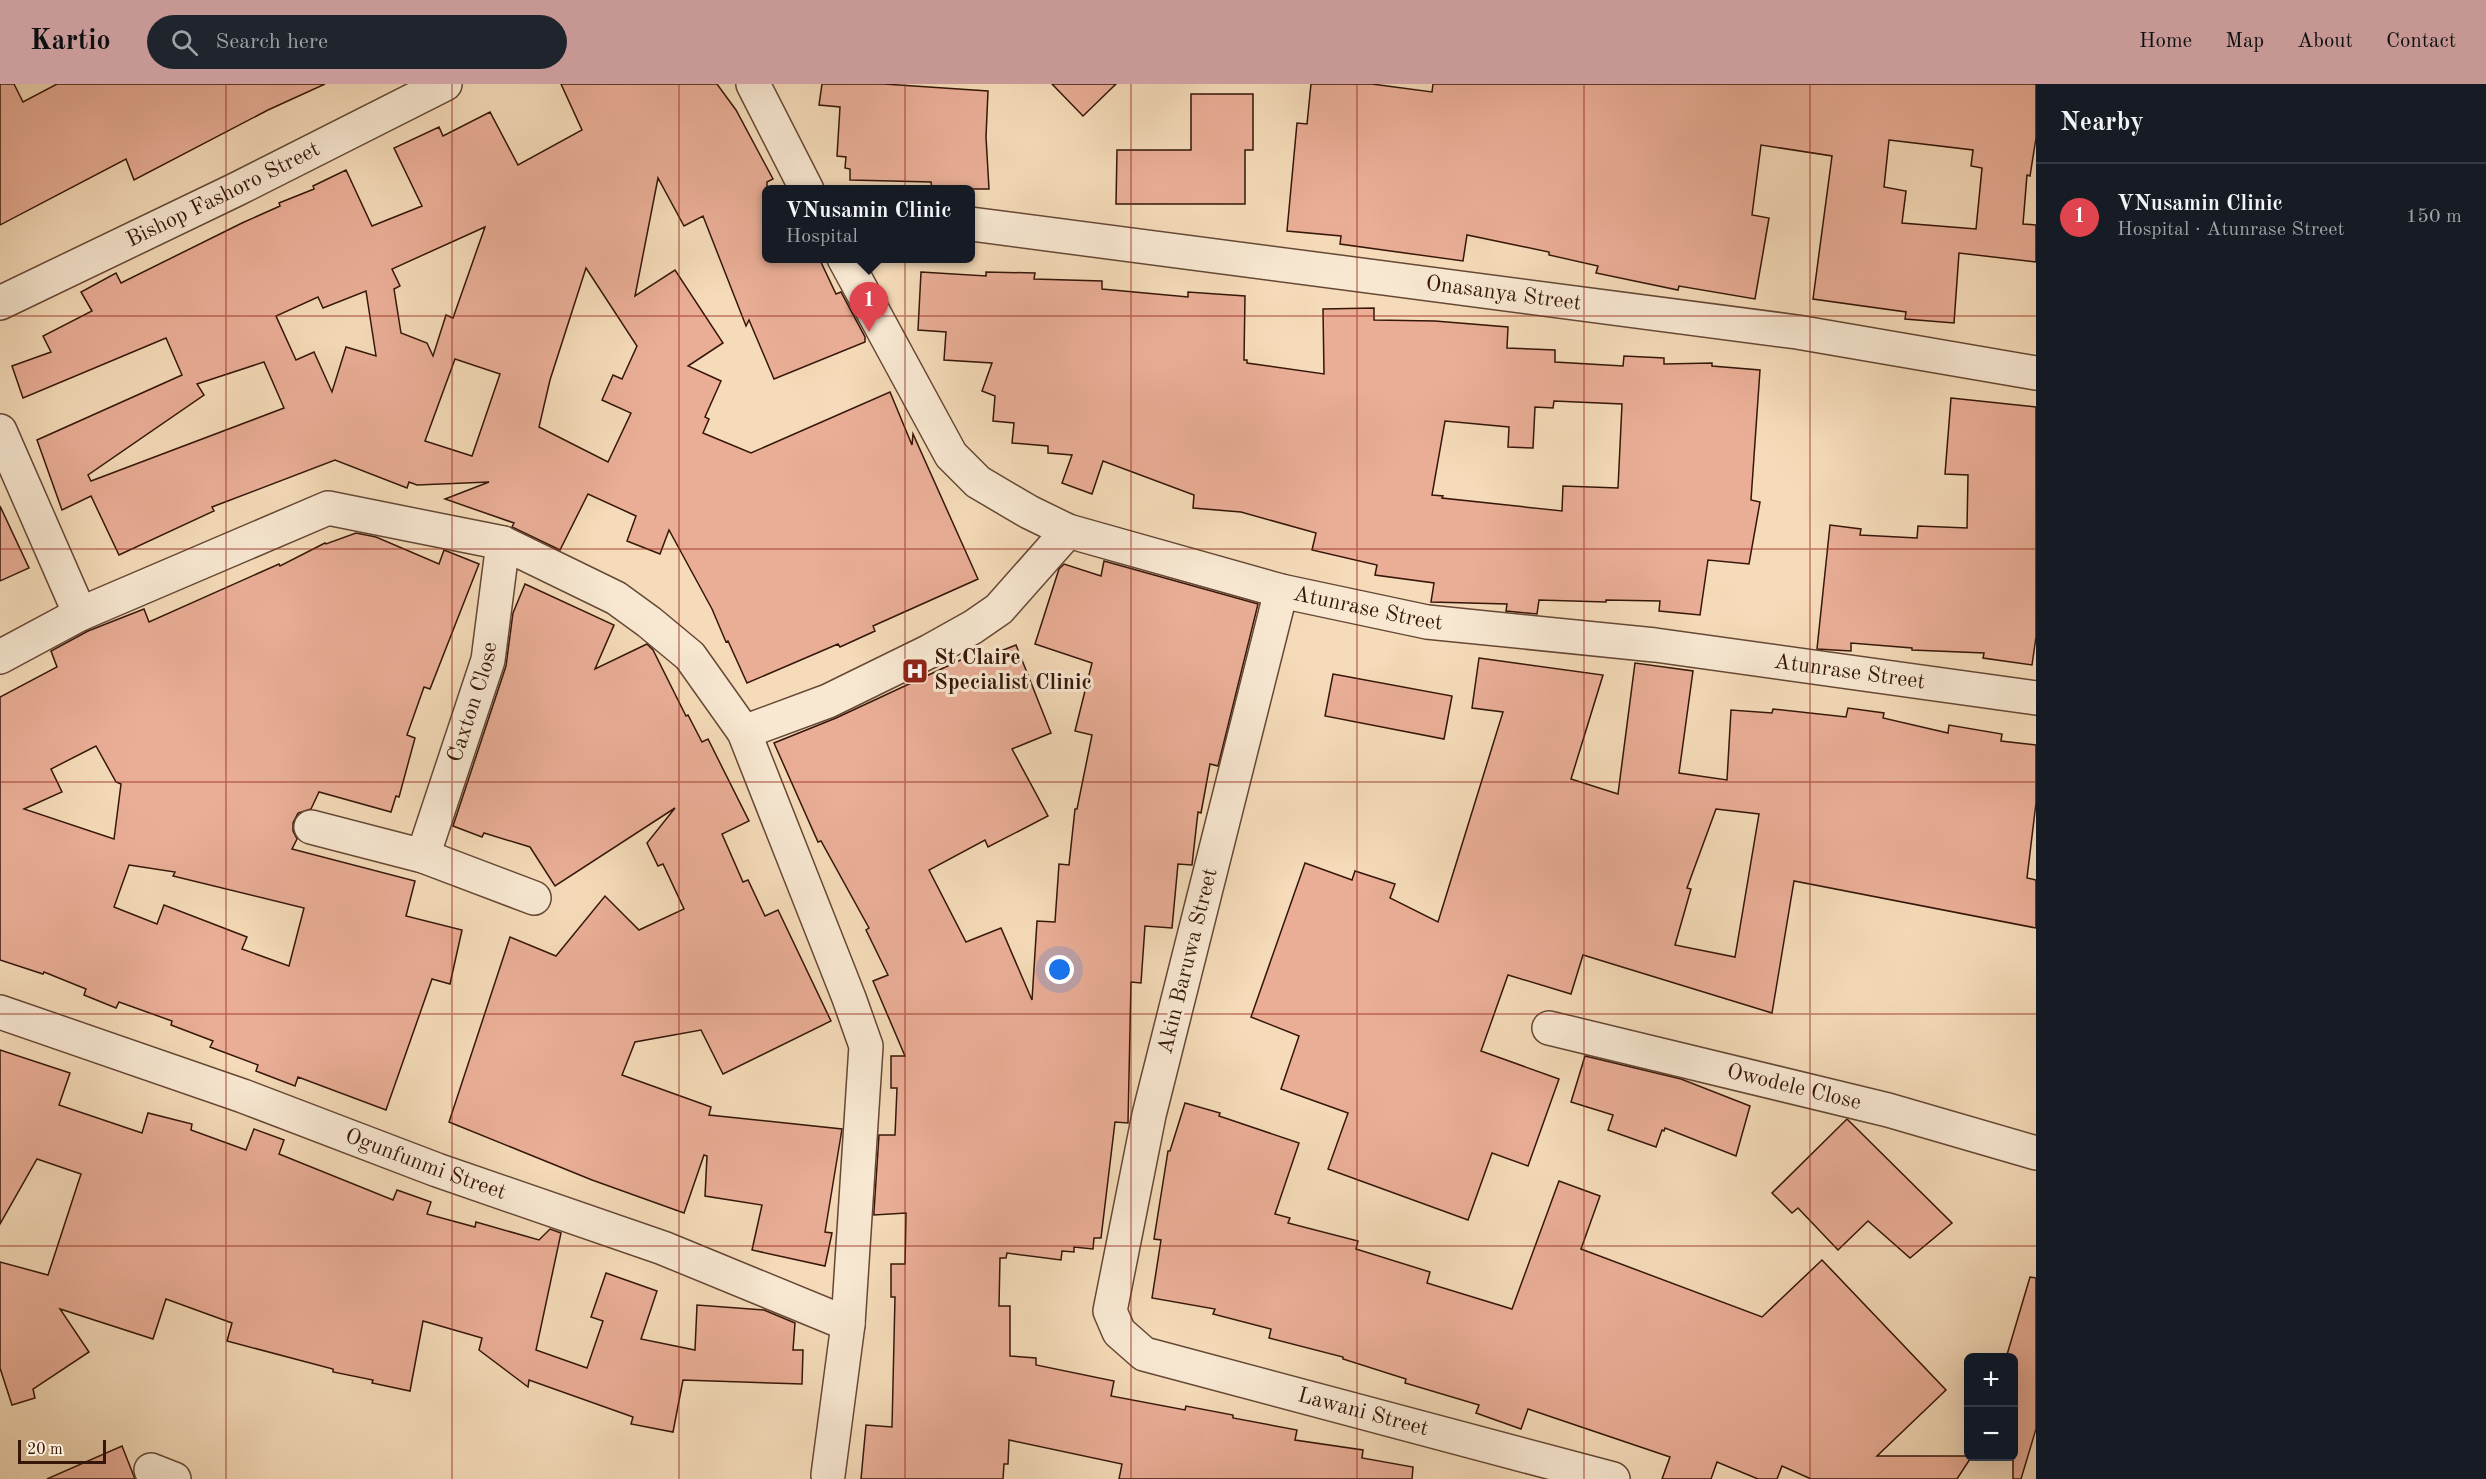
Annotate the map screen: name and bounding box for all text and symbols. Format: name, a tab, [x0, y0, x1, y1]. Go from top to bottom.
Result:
search box	[147, 15, 567, 69]
icon: search	[168, 26, 201, 59]
text: Kartio	[30, 28, 111, 56]
text: Search here	[216, 31, 328, 53]
text: Home	[2139, 31, 2192, 52]
text: Map	[2225, 31, 2264, 52]
text: About	[2297, 31, 2353, 52]
text: Contact	[2386, 31, 2456, 52]
text: Nearby	[2060, 110, 2144, 136]
street label: Bishop Fashoro Street	[123, 138, 323, 251]
popup	[762, 185, 975, 263]
text: VNusamin Clinic	[2117, 193, 2283, 215]
text: VNusamin Clinic	[786, 200, 951, 222]
text: 1	[2074, 207, 2085, 227]
text: 150 m	[2406, 207, 2462, 227]
text: Hospital · Atunrase Street	[2117, 220, 2345, 240]
text: Hospital	[786, 227, 858, 247]
street label: Onasanya Street	[1424, 273, 1583, 315]
pin: 1	[850, 282, 888, 332]
street label: Atunrase Street	[1291, 583, 1444, 635]
street label: Caxton Close	[444, 641, 501, 765]
place label: St Claire Specialist Clinic	[934, 647, 1092, 694]
street label: Atunrase Street	[1773, 651, 1926, 693]
hospital icon: St Claire Specialist Clinic	[900, 656, 930, 686]
street label: Akin Baruwa Street	[1154, 866, 1222, 1056]
your location	[1045, 955, 1074, 984]
street label: Owodele Close	[1725, 1060, 1863, 1114]
street label: Ogunfunmi Street	[342, 1125, 509, 1204]
map controls	[1964, 1353, 2018, 1461]
button: +	[1964, 1353, 2018, 1407]
street label: Lawani Street	[1295, 1384, 1431, 1440]
button: −	[1964, 1407, 2018, 1461]
scale bar	[18, 1437, 106, 1464]
text: 20 m	[27, 1442, 63, 1458]

